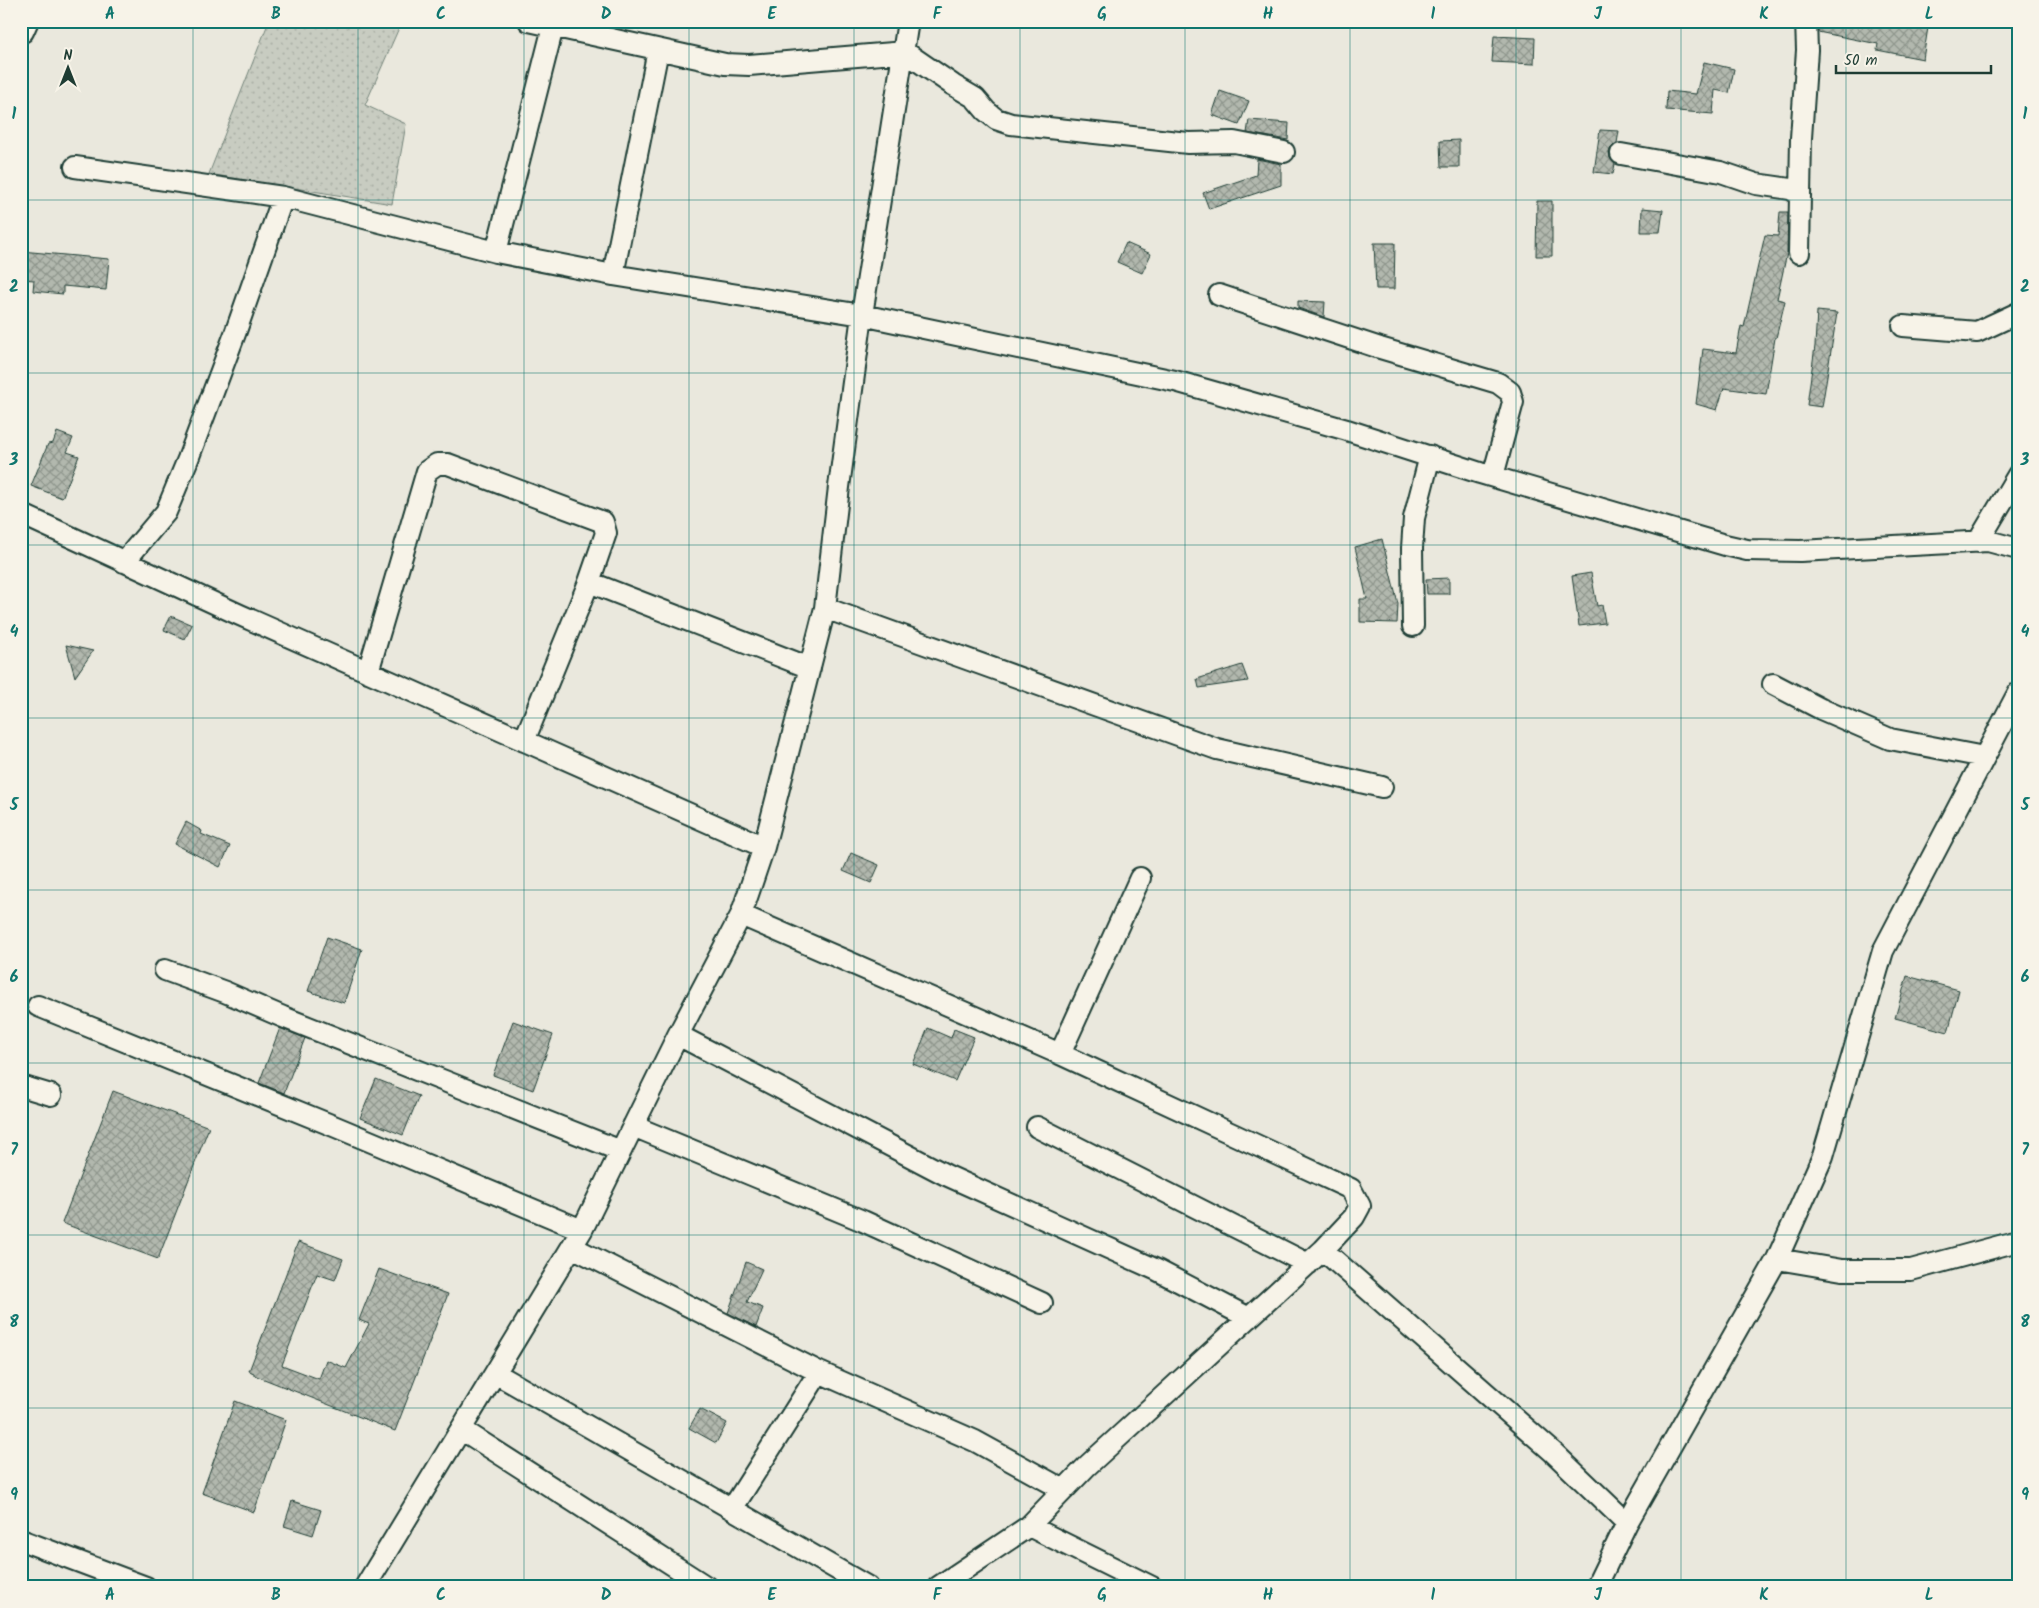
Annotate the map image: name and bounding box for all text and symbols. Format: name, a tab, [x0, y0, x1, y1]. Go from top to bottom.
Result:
text: A	[105, 2, 115, 27]
text: B	[271, 2, 281, 27]
text: C	[436, 2, 446, 27]
text: D	[601, 2, 612, 27]
text: E	[768, 2, 778, 27]
text: F	[933, 2, 943, 27]
text: G	[1097, 2, 1107, 27]
text: H	[1263, 2, 1273, 27]
text: I	[1431, 2, 1436, 27]
text: J	[1594, 2, 1603, 27]
text: K	[1759, 2, 1769, 27]
text: L	[1925, 2, 1933, 27]
north arrow	[42, 42, 92, 92]
scale bar	[1836, 42, 1992, 74]
text: N	[64, 45, 73, 67]
text: 50 m	[1844, 49, 1878, 73]
text: 1	[12, 102, 17, 127]
text: 1	[2023, 102, 2028, 127]
text: 2	[9, 275, 19, 300]
text: 2	[2020, 275, 2030, 300]
text: 3	[9, 448, 19, 473]
text: 3	[2020, 448, 2030, 473]
text: 4	[10, 620, 19, 645]
text: 4	[2021, 620, 2030, 645]
text: 5	[9, 793, 20, 818]
text: 5	[2020, 793, 2031, 818]
text: 6	[10, 965, 19, 990]
text: 6	[2021, 965, 2030, 990]
text: 7	[10, 1138, 18, 1163]
text: 7	[2021, 1138, 2029, 1163]
text: 8	[9, 1310, 19, 1335]
text: 8	[2020, 1310, 2030, 1335]
text: 9	[10, 1483, 18, 1508]
text: 9	[2021, 1483, 2029, 1508]
text: A	[105, 1583, 115, 1608]
text: B	[271, 1583, 281, 1608]
text: C	[436, 1583, 446, 1608]
text: D	[601, 1583, 612, 1608]
text: E	[768, 1583, 778, 1608]
text: F	[933, 1583, 943, 1608]
text: G	[1097, 1583, 1107, 1608]
text: H	[1263, 1583, 1273, 1608]
text: I	[1431, 1583, 1436, 1608]
text: J	[1594, 1583, 1603, 1608]
text: K	[1759, 1583, 1769, 1608]
text: L	[1925, 1583, 1933, 1608]

